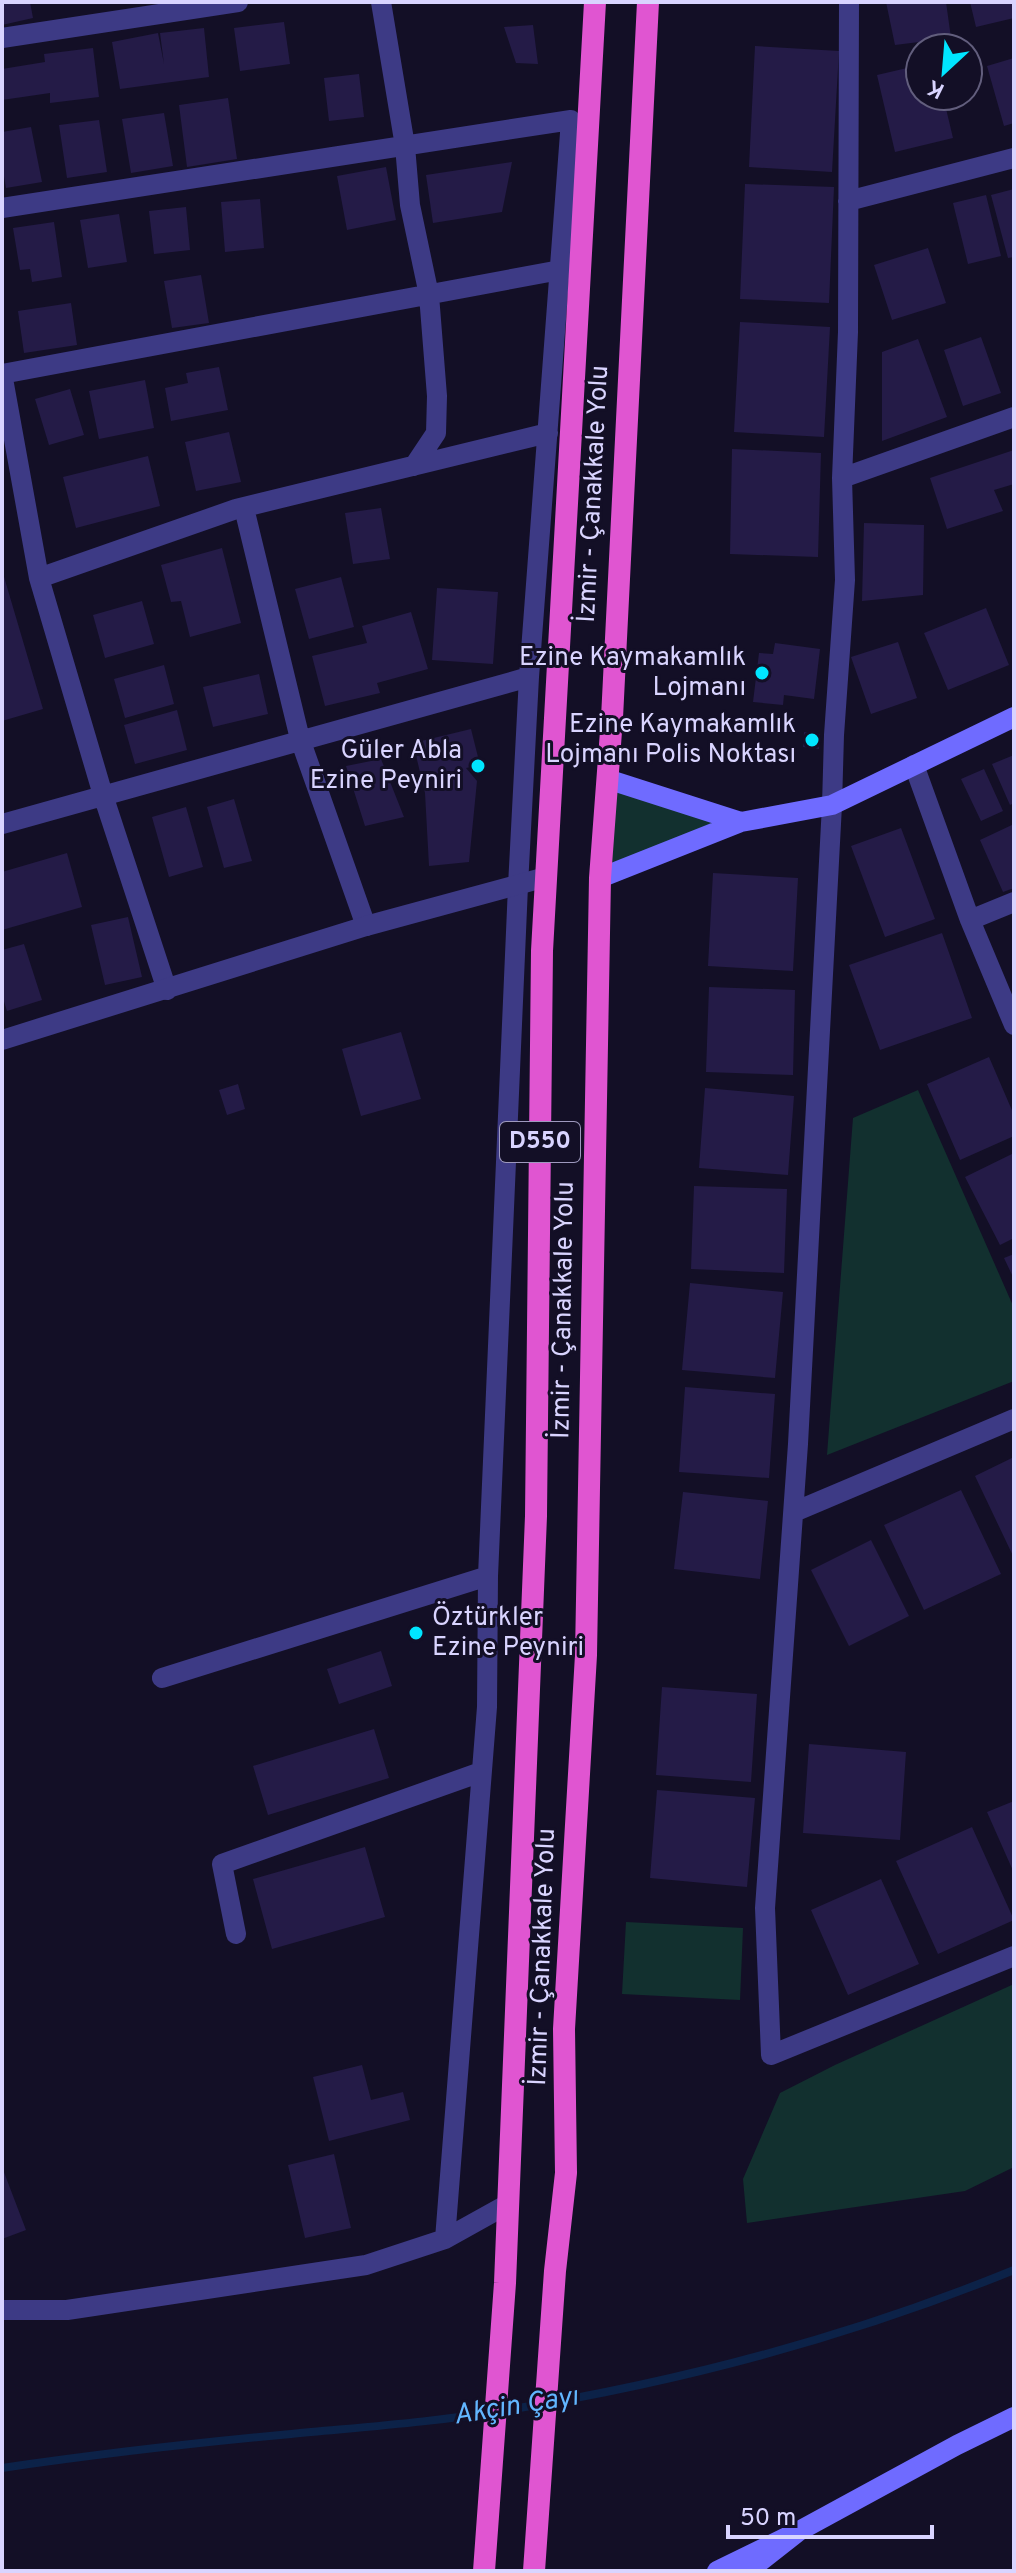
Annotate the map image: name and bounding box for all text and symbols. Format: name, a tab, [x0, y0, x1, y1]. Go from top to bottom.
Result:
north arrow	[904, 32, 984, 112]
text: K	[923, 72, 949, 103]
street label: İzmir - Çanakkale Yolu	[570, 364, 617, 624]
place label: Ezine Kaymakamlık Lojmanı	[519, 642, 746, 705]
marker: Ezine Kaymakamlık Lojmanı	[753, 664, 771, 682]
place label: Ezine Kaymakamlık Lojmanı Polis Noktası	[545, 709, 796, 772]
marker: Ezine Kaymakamlık Lojmanı Polis Noktası	[803, 731, 821, 749]
place label: Güler Abla Ezine Peyniri	[310, 735, 462, 798]
marker: Güler Abla Ezine Peyniri	[469, 757, 487, 775]
road number: D550	[500, 1122, 580, 1162]
street label: İzmir - Çanakkale Yolu	[544, 1181, 583, 1439]
place label: Öztürkler Ezine Peyniri	[432, 1601, 584, 1665]
marker: Öztürkler Ezine Peyniri	[407, 1624, 425, 1642]
street label: İzmir - Çanakkale Yolu	[521, 1828, 564, 2086]
water label: Akçin Çayı	[451, 2379, 582, 2435]
scale bar	[728, 2489, 932, 2539]
text: 50 m	[740, 2504, 796, 2534]

